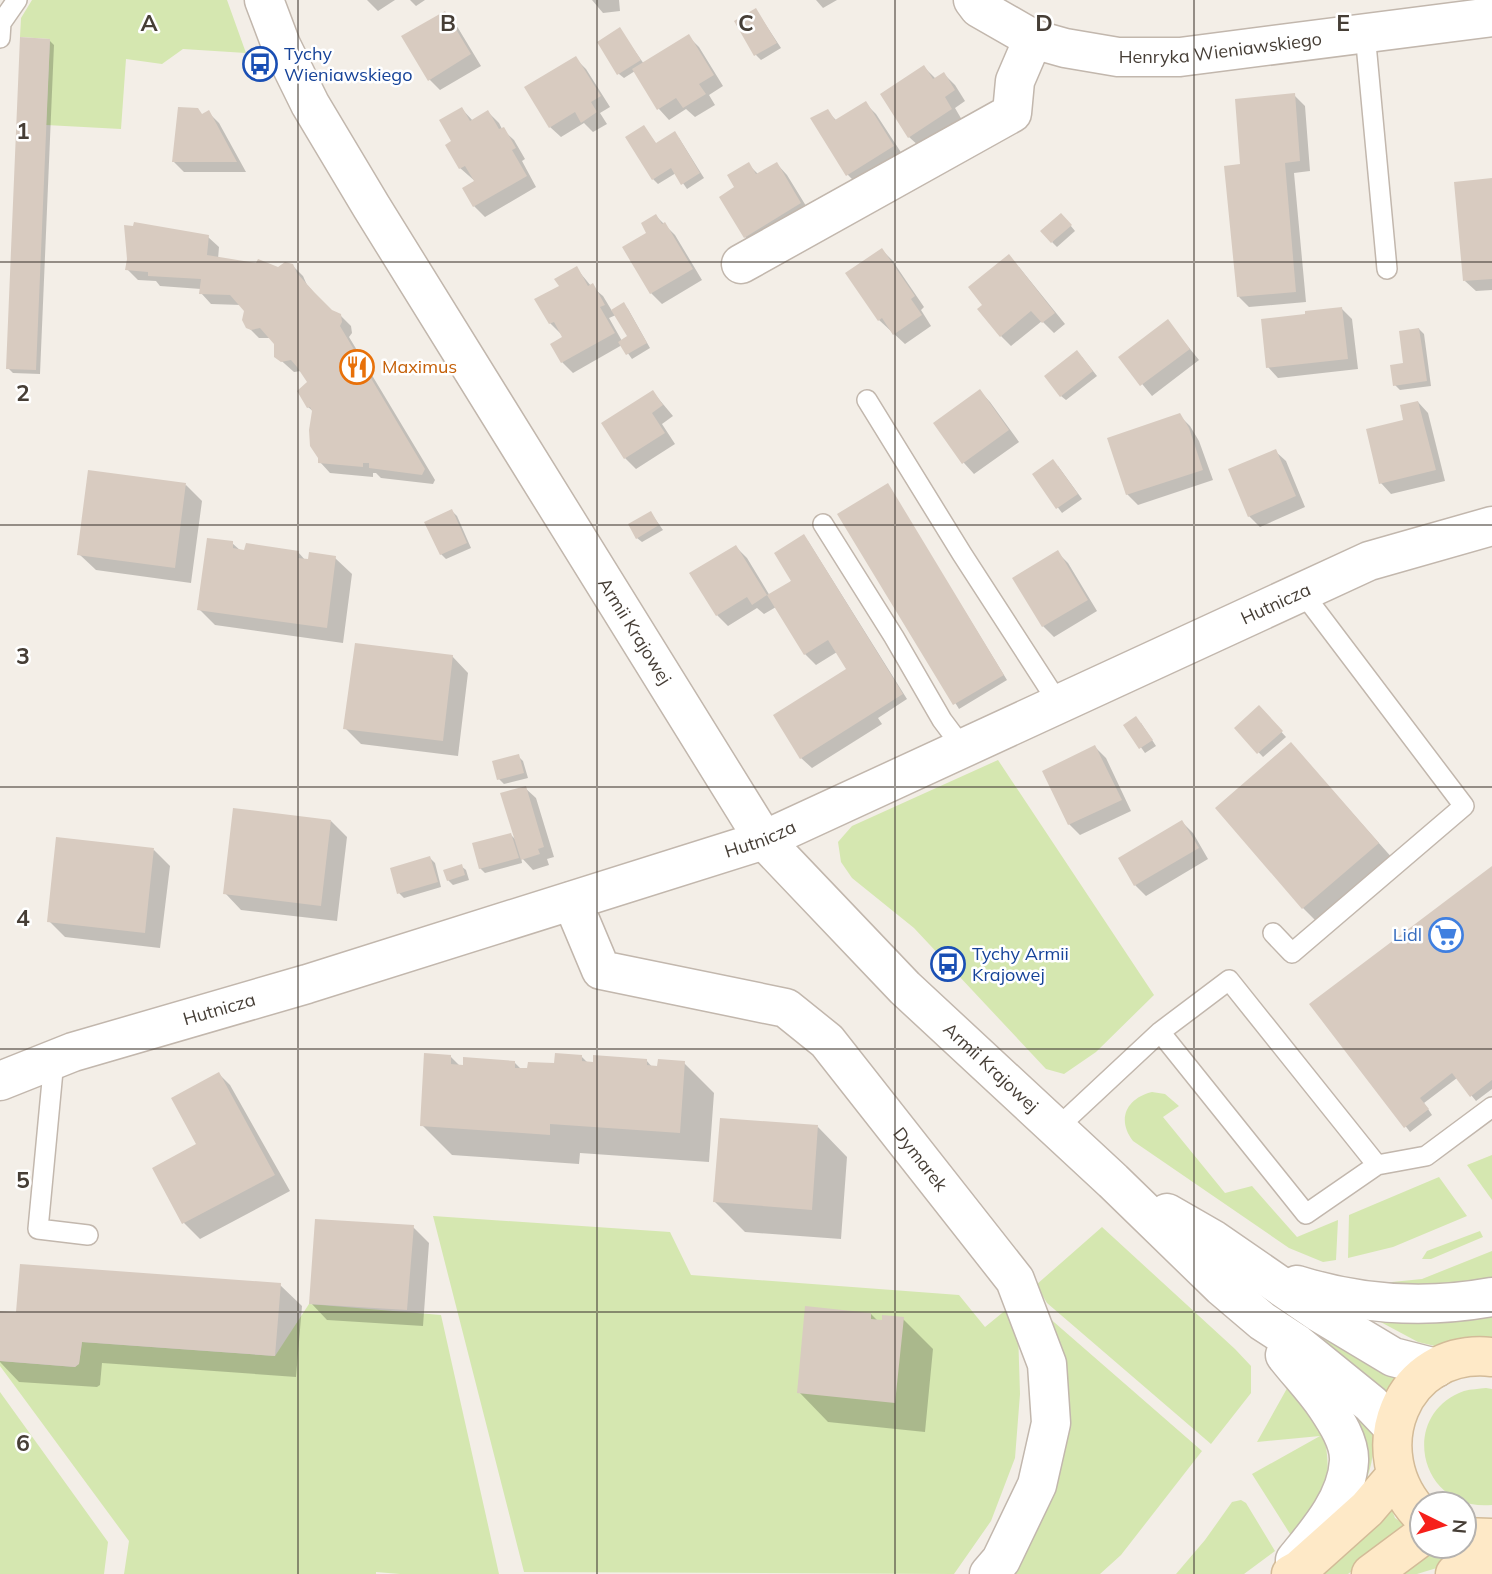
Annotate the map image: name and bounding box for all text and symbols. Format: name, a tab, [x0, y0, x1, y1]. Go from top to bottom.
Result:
text: A	[140, 8, 158, 37]
text: B	[440, 8, 456, 37]
text: C	[738, 8, 754, 37]
text: D	[1035, 8, 1053, 37]
text: E	[1336, 8, 1350, 37]
street label: Henryka Wieniawskiego	[1119, 27, 1323, 68]
place label: Tychy Wieniawskiego	[284, 42, 413, 86]
bus stop icon: Tychy Wieniawskiego	[241, 45, 279, 83]
text: 1	[16, 116, 30, 145]
restaurant icon: Maximus	[338, 348, 376, 386]
place label: Maximus	[382, 355, 457, 378]
text: 2	[16, 378, 30, 407]
street label: Armii Krajowej	[593, 573, 677, 689]
street label: Hutnicza	[1237, 578, 1314, 630]
text: 3	[16, 641, 30, 670]
street label: Hutnicza	[722, 815, 799, 863]
text: 4	[16, 903, 30, 932]
supermarket icon: Lidl	[1427, 916, 1465, 954]
place label: Lidl	[1393, 923, 1422, 946]
place label: Tychy Armii Krajowej	[972, 942, 1069, 986]
bus stop icon: Tychy Armii Krajowej	[929, 945, 967, 983]
street label: Hutnicza	[180, 988, 258, 1030]
street label: Armii Krajowej	[939, 1017, 1043, 1117]
street label: Dymarek	[888, 1122, 953, 1196]
text: 5	[16, 1165, 30, 1194]
text: 6	[16, 1428, 30, 1457]
north arrow	[1408, 1490, 1478, 1560]
text: N	[1447, 1518, 1473, 1535]

